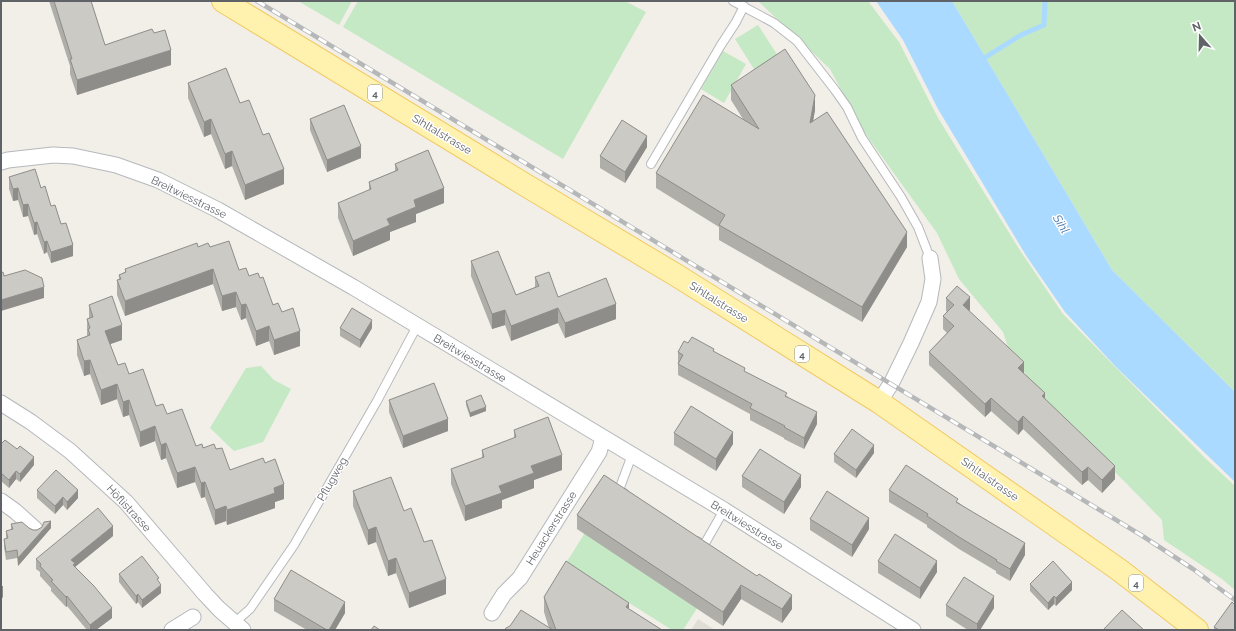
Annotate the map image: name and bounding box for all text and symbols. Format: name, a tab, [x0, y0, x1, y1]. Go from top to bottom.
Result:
north arrow	[1180, 16, 1220, 56]
text: N	[1191, 20, 1203, 35]
road number: 4	[368, 85, 382, 101]
street label: Sihltalstrasse	[410, 112, 474, 158]
street label: Breitwiesstrasse	[149, 174, 229, 222]
water label: Sihl	[1049, 211, 1072, 236]
street label: Sihltalstrasse	[687, 279, 751, 326]
street label: Breitwiesstrasse	[431, 332, 509, 386]
road number: 4	[795, 346, 809, 362]
street label: Pflugweg	[315, 455, 350, 504]
street label: Sihltalstrasse	[959, 455, 1021, 504]
street label: Höflistrasse	[104, 482, 154, 535]
street label: Heuackerstrasse	[523, 488, 580, 568]
street label: Breitwiesstrasse	[708, 498, 786, 553]
road number: 4	[1129, 575, 1143, 591]

